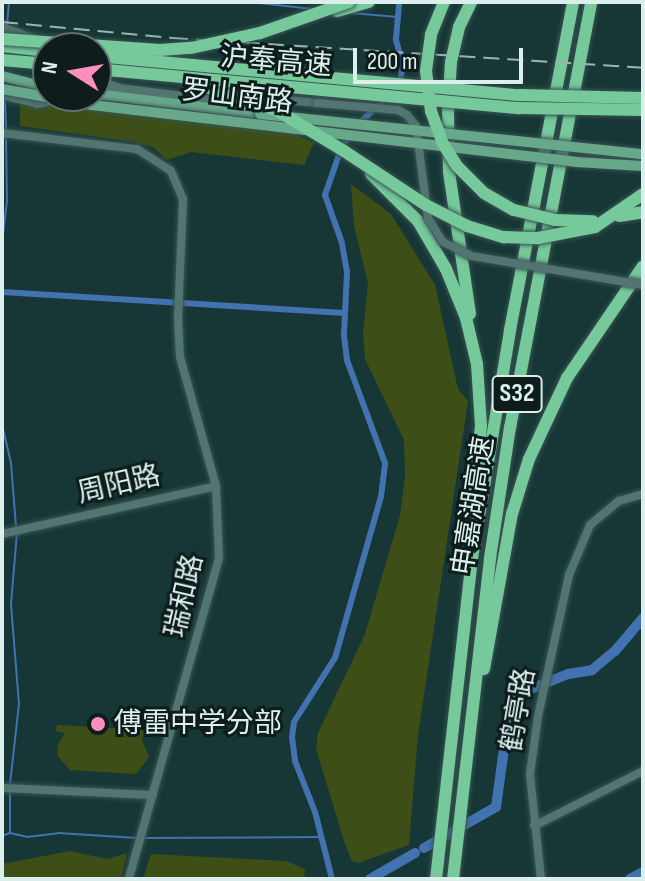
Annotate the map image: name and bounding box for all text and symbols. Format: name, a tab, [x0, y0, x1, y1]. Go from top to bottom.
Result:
north arrow	[32, 32, 112, 112]
scale bar	[357, 32, 527, 82]
street label: 沪奉高速	[219, 40, 333, 84]
text: 200 m	[367, 47, 418, 76]
text: N	[36, 59, 64, 76]
street label: 罗山南路	[179, 74, 295, 120]
road number: S32	[491, 372, 543, 416]
street label: 申嘉湖高速	[446, 434, 502, 578]
street label: 周阳路	[74, 459, 164, 511]
street label: 瑞和路	[159, 551, 211, 641]
street label: 鹤亭路	[495, 666, 543, 754]
place label: 傅雷中学分部	[114, 707, 282, 741]
marker: 傅雷中学分部	[89, 715, 107, 733]

